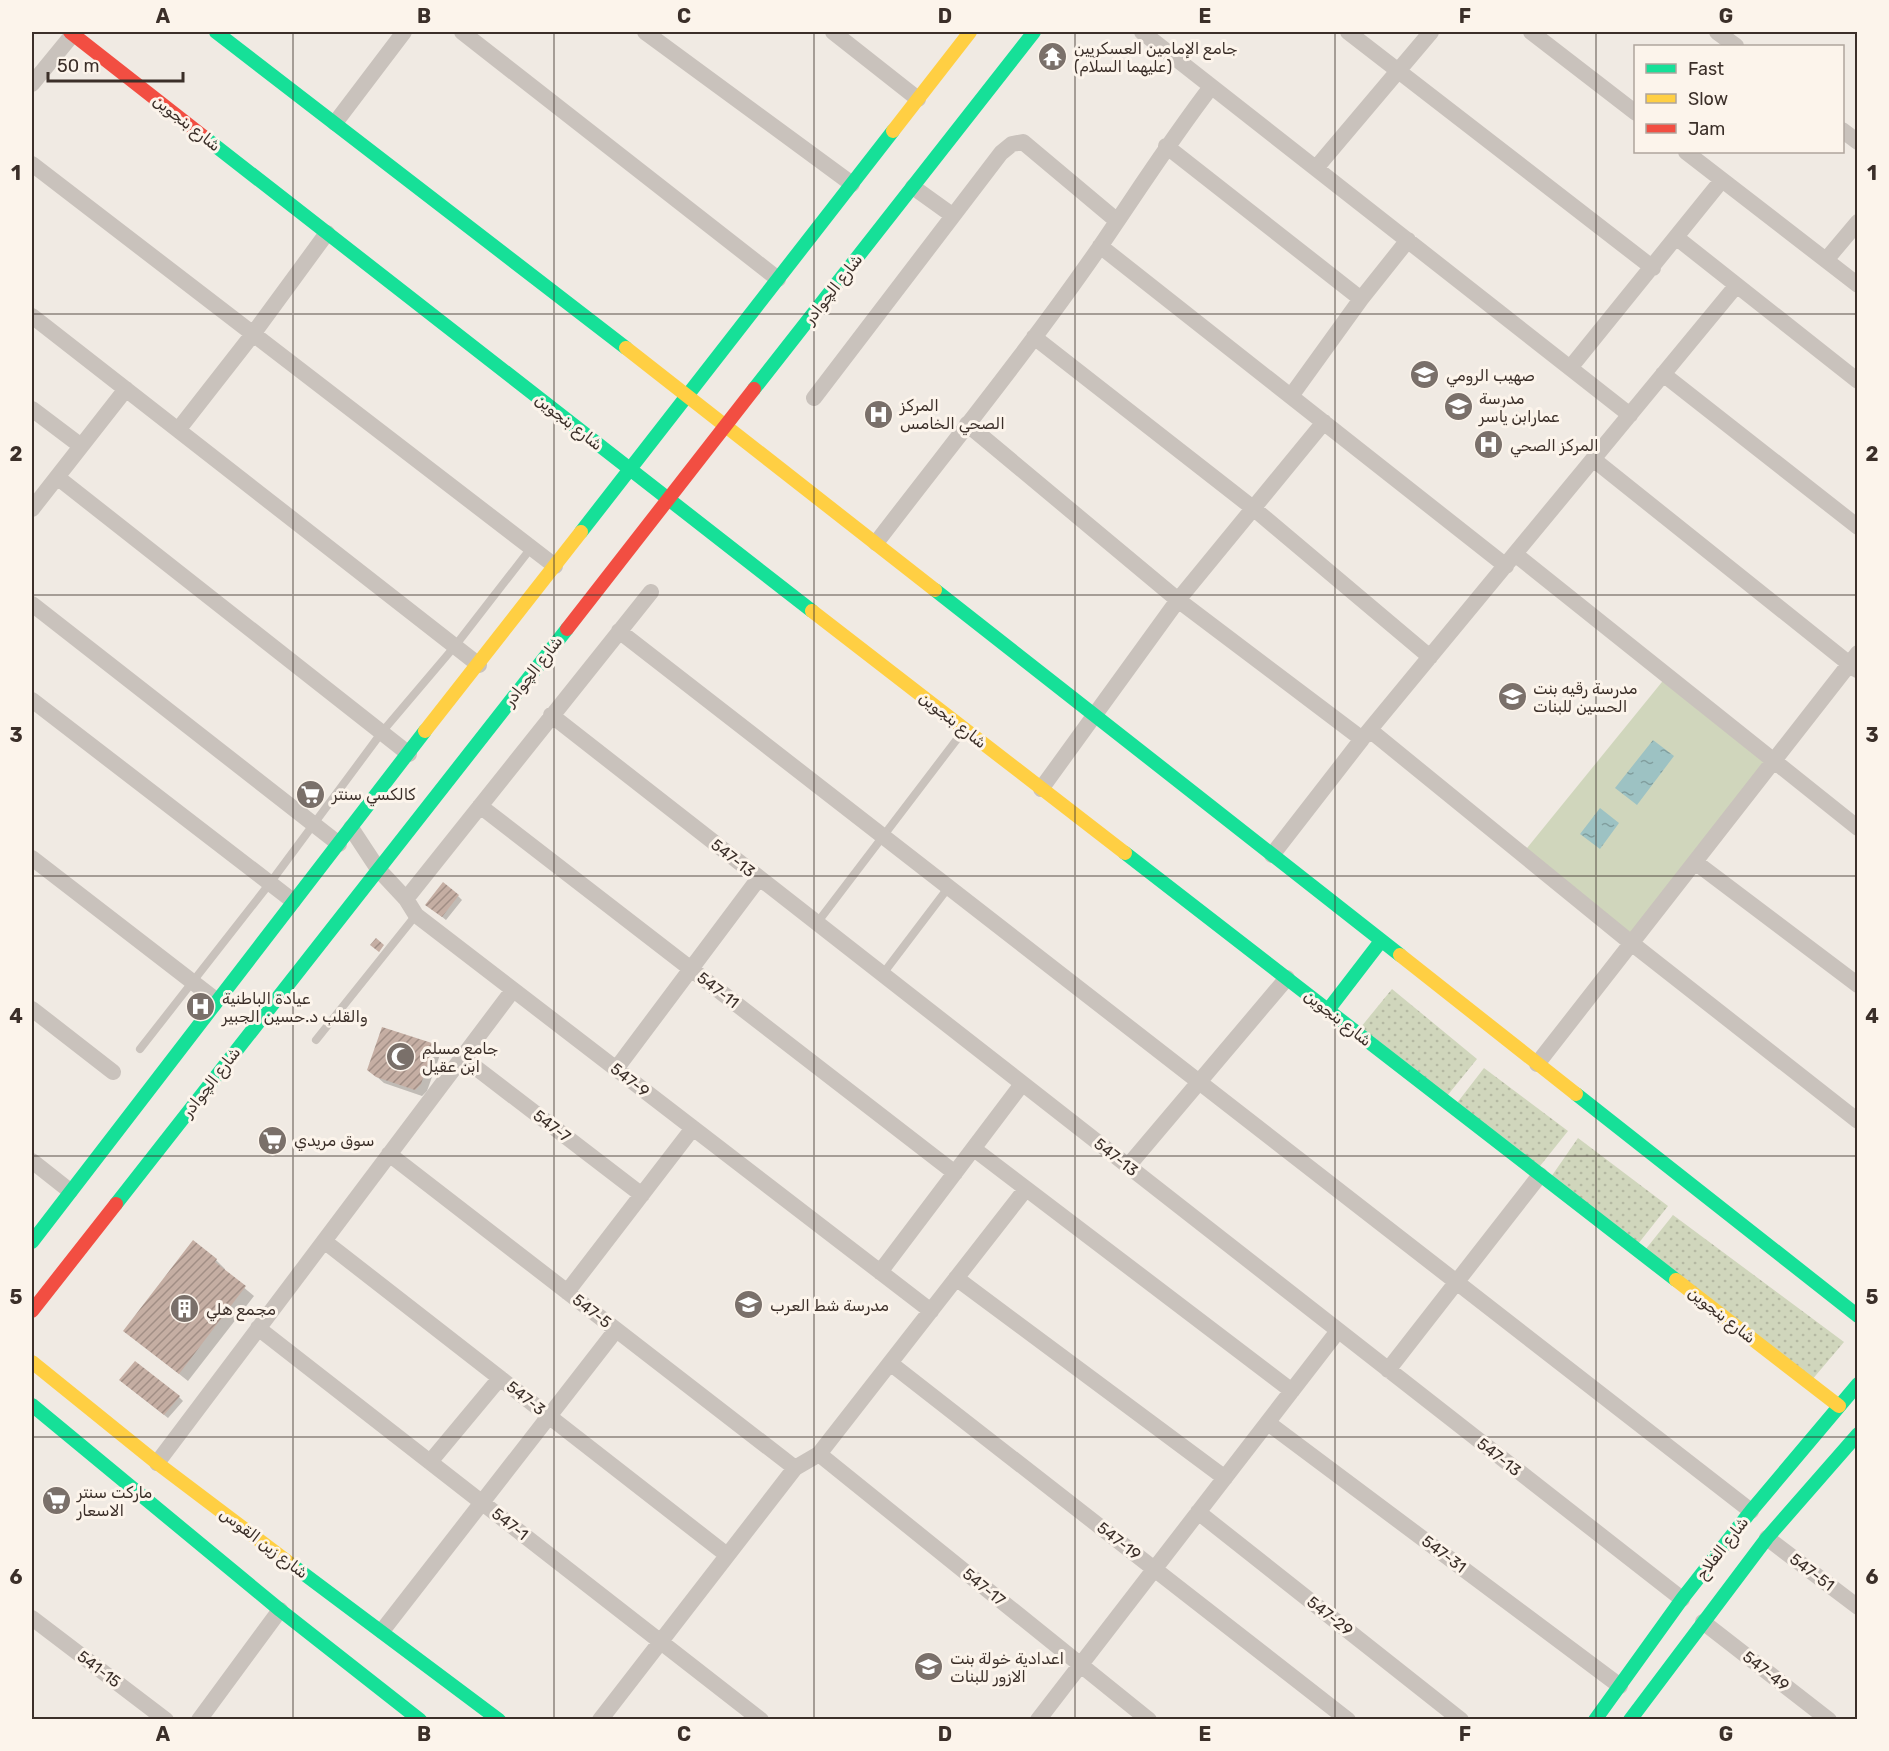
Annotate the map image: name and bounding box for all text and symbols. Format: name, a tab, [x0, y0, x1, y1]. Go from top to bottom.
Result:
text: A	[156, 4, 171, 28]
text: B	[417, 4, 431, 28]
text: C	[677, 4, 691, 28]
text: D	[938, 4, 952, 28]
text: E	[1199, 4, 1211, 28]
text: F	[1459, 4, 1471, 28]
text: G	[1719, 4, 1733, 28]
place label: جامع الإمامين العسكريين (عليهما السلام)	[1074, 39, 1237, 77]
temple icon: جامع الإمامين العسكريين (عليهما السلام)	[1037, 41, 1069, 73]
scale bar	[48, 45, 183, 83]
legend	[1634, 45, 1844, 153]
text: 50 m	[57, 55, 100, 77]
text: Fast	[1688, 58, 1724, 80]
text: Slow	[1688, 88, 1728, 110]
street label: شارع بنجوين	[148, 91, 225, 157]
text: Jam	[1688, 118, 1725, 140]
text: 1	[11, 161, 21, 185]
text: 1	[1867, 161, 1877, 185]
street label: شارع الچوادر	[799, 250, 868, 330]
school or university icon: صهيب الرومي	[1409, 359, 1441, 391]
place label: صهيب الرومي	[1446, 366, 1535, 388]
place label: مدرسة عمارابن ياسر	[1478, 389, 1560, 427]
street label: شارع بنجوين	[530, 390, 607, 456]
school or university icon: مدرسة عمارابن ياسر	[1442, 391, 1474, 423]
place label: المركز الصحي الخامس	[899, 396, 1005, 436]
hospital icon: المركز الصحي الخامس	[863, 398, 895, 430]
hospital icon: المركز الصحي	[1473, 429, 1505, 461]
place label: المركز الصحي	[1510, 436, 1599, 458]
text: 2	[10, 442, 23, 466]
text: 2	[1866, 442, 1879, 466]
street label: شارع الچوادر	[499, 632, 568, 712]
place label: مدرسة رقيه بنت الحسين للبنات	[1533, 679, 1638, 716]
school or university icon: مدرسة رقيه بنت الحسين للبنات	[1496, 681, 1528, 713]
street label: شارع بنجوين	[914, 688, 991, 754]
text: 3	[9, 723, 23, 747]
text: 3	[1865, 723, 1879, 747]
supermarket icon: كالكسي سنتر	[295, 778, 327, 810]
place label: كالكسي سنتر	[331, 785, 416, 807]
street label: 547-13	[707, 835, 759, 881]
street label: 547-11	[693, 968, 743, 1012]
street label: شارع بنجوين	[1299, 986, 1376, 1052]
place label: عيادة الباطنية والقلب د.حسين الجبير	[221, 989, 368, 1027]
hospital icon: عيادة الباطنية والقلب د.حسين الجبير	[185, 991, 217, 1023]
text: 4	[9, 1004, 23, 1028]
text: 4	[1865, 1004, 1879, 1028]
place label: جامع مسلم ابن عقيل	[422, 1039, 498, 1076]
mosque icon: جامع مسلم ابن عقيل	[385, 1041, 417, 1073]
street label: شارع الچوادر	[177, 1043, 246, 1123]
street label: 547-9	[607, 1059, 653, 1101]
street label: 547-7	[530, 1106, 574, 1146]
supermarket icon: سوق مريدي	[257, 1124, 289, 1156]
place label: سوق مريدي	[294, 1131, 374, 1152]
street label: 547-13	[1090, 1134, 1142, 1180]
street label: شارع بنجوين	[1683, 1283, 1760, 1349]
text: 5	[10, 1285, 23, 1309]
text: 5	[1866, 1285, 1879, 1309]
school or university icon: مدرسة شط العرب	[733, 1289, 765, 1321]
street label: 547-5	[569, 1290, 615, 1332]
building icon: مجمع هلي	[169, 1293, 201, 1325]
place label: مدرسة شط العرب	[770, 1296, 889, 1316]
place label: مجمع هلي	[206, 1300, 276, 1322]
street label: 547-3	[503, 1377, 549, 1419]
street label: 547-13	[1473, 1434, 1525, 1480]
place label: ماركت سنتر الاسعار	[76, 1483, 152, 1521]
supermarket icon: ماركت سنتر الاسعار	[40, 1485, 72, 1517]
street label: شارع زين القوس	[215, 1504, 312, 1584]
street label: 547-1	[488, 1504, 532, 1544]
street label: شارع الفلاح	[1692, 1513, 1754, 1584]
street label: 547-19	[1093, 1518, 1145, 1564]
street label: 547-31	[1418, 1531, 1470, 1577]
street label: 547-51	[1786, 1549, 1838, 1595]
street label: 547-17	[959, 1564, 1009, 1610]
text: 6	[9, 1565, 23, 1589]
text: 6	[1865, 1565, 1879, 1589]
street label: 547-29	[1303, 1592, 1357, 1640]
street label: 541-15	[74, 1647, 124, 1691]
street label: 547-49	[1739, 1647, 1793, 1695]
place label: اعدادية خولة بنت الازور للبنات	[950, 1649, 1064, 1687]
school or university icon: اعدادية خولة بنت الازور للبنات	[913, 1651, 945, 1683]
text: A	[156, 1722, 171, 1746]
text: B	[417, 1722, 431, 1746]
text: C	[677, 1722, 691, 1746]
text: D	[938, 1722, 952, 1746]
text: E	[1199, 1722, 1211, 1746]
text: F	[1459, 1722, 1471, 1746]
text: G	[1719, 1722, 1733, 1746]

